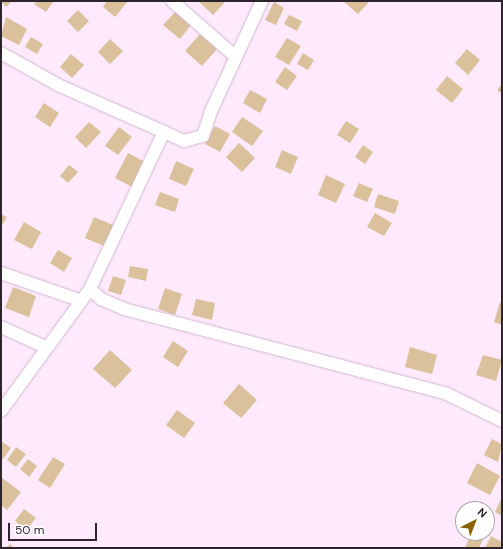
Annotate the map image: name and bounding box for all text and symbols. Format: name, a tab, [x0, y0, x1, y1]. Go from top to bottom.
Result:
north arrow	[455, 501, 495, 541]
text: N	[475, 505, 490, 521]
scale bar	[10, 515, 99, 541]
text: 50 m	[15, 522, 44, 538]

